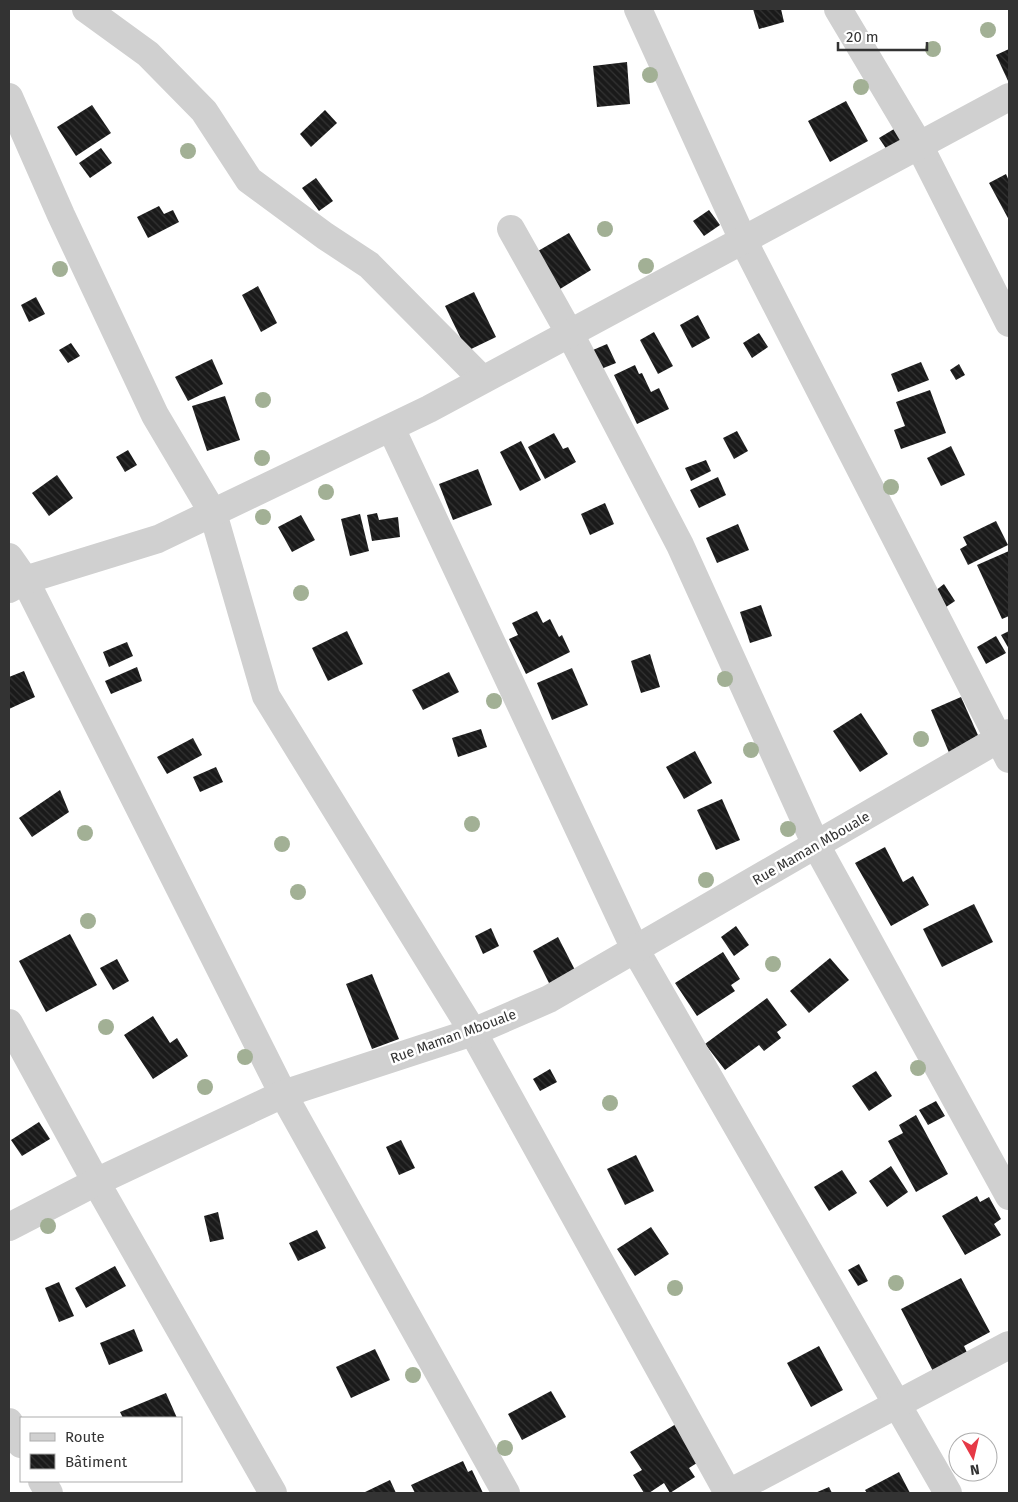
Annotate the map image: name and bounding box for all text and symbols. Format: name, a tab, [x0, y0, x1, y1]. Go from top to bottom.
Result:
scale bar	[838, 20, 927, 52]
text: 20 m	[846, 28, 879, 46]
street label: Rue Maman Mbouale	[750, 808, 873, 889]
street label: Rue Maman Mbouale	[388, 1006, 518, 1067]
legend	[20, 1417, 182, 1482]
text: Route	[65, 1428, 105, 1446]
north arrow	[948, 1432, 998, 1482]
text: Bâtiment	[65, 1453, 128, 1471]
text: N	[969, 1460, 981, 1478]

